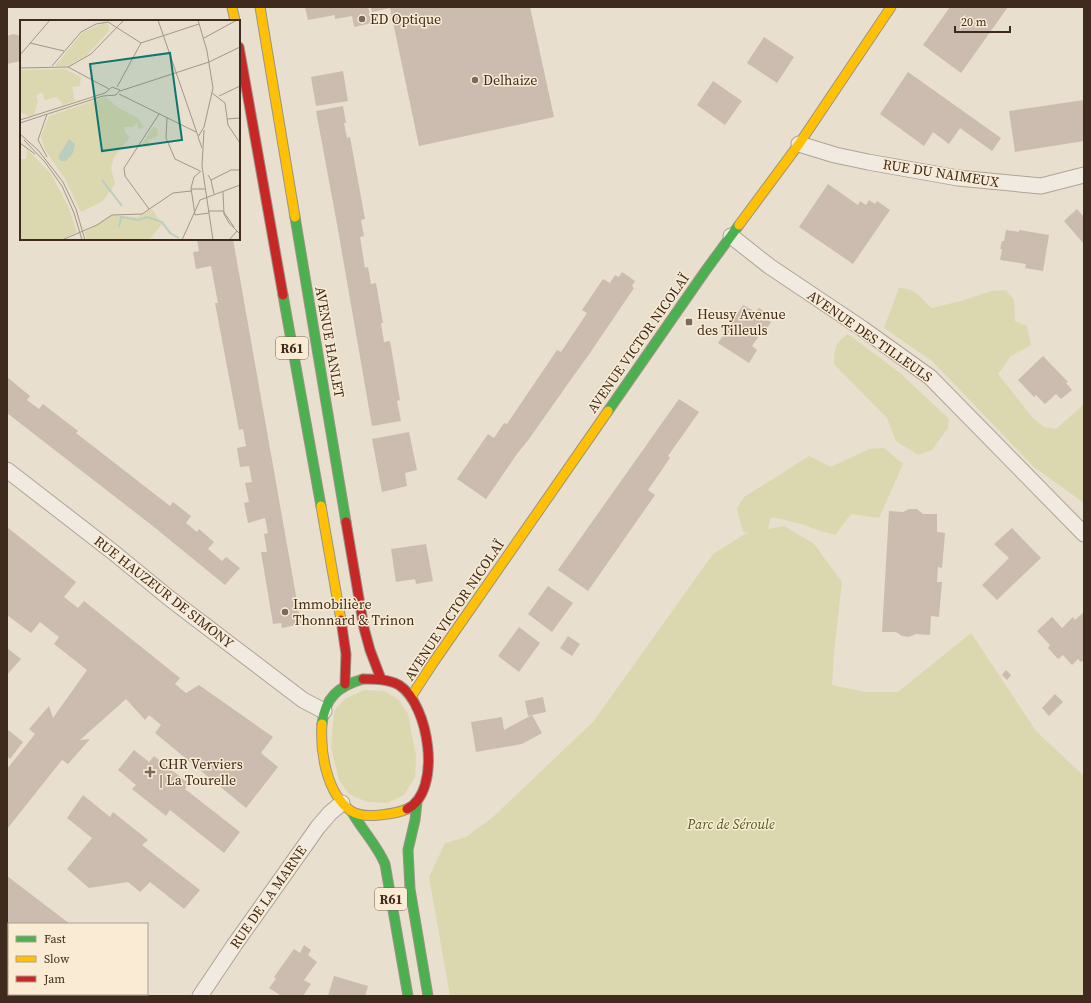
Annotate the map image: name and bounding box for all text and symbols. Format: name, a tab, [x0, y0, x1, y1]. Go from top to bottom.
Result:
scale bar	[955, 8, 1010, 34]
place label: ED Optique	[370, 9, 441, 29]
marker: ED Optique	[357, 14, 367, 24]
text: 20 m	[961, 14, 987, 30]
inset map	[20, 20, 240, 240]
place label: Delhaize	[483, 70, 537, 90]
marker: Delhaize	[470, 75, 480, 85]
street label: RUE DU NAIMEUX	[881, 154, 1001, 192]
street label: AVENUE VICTOR NICOLAÏ	[582, 269, 694, 417]
street label: AVENUE HANLET	[310, 285, 350, 400]
street label: AVENUE DES TILLEULS	[803, 285, 937, 387]
place label: Heusy Avenue des Tilleuls	[697, 304, 786, 340]
marker: Heusy Avenue des Tilleuls	[684, 317, 694, 327]
road number: R61	[276, 337, 308, 359]
street label: RUE HAUZEUR DE SIMONY	[90, 531, 238, 653]
street label: AVENUE VICTOR NICOLAÏ	[399, 535, 509, 685]
place label: Immobilière Thonnard & Trinon	[293, 594, 415, 630]
marker: Immobilière Thonnard & Trinon	[280, 607, 290, 617]
place label: CHR Verviers | La Tourelle	[159, 754, 243, 790]
marker: CHR Verviers | La Tourelle	[144, 766, 156, 778]
park label: Parc de Séroule	[686, 814, 775, 834]
street label: RUE DE LA MARNE	[225, 841, 311, 953]
road number: R61	[375, 888, 407, 910]
legend	[8, 923, 148, 995]
text: Fast	[44, 931, 66, 947]
text: Slow	[44, 951, 70, 967]
text: Jam	[43, 971, 65, 987]

